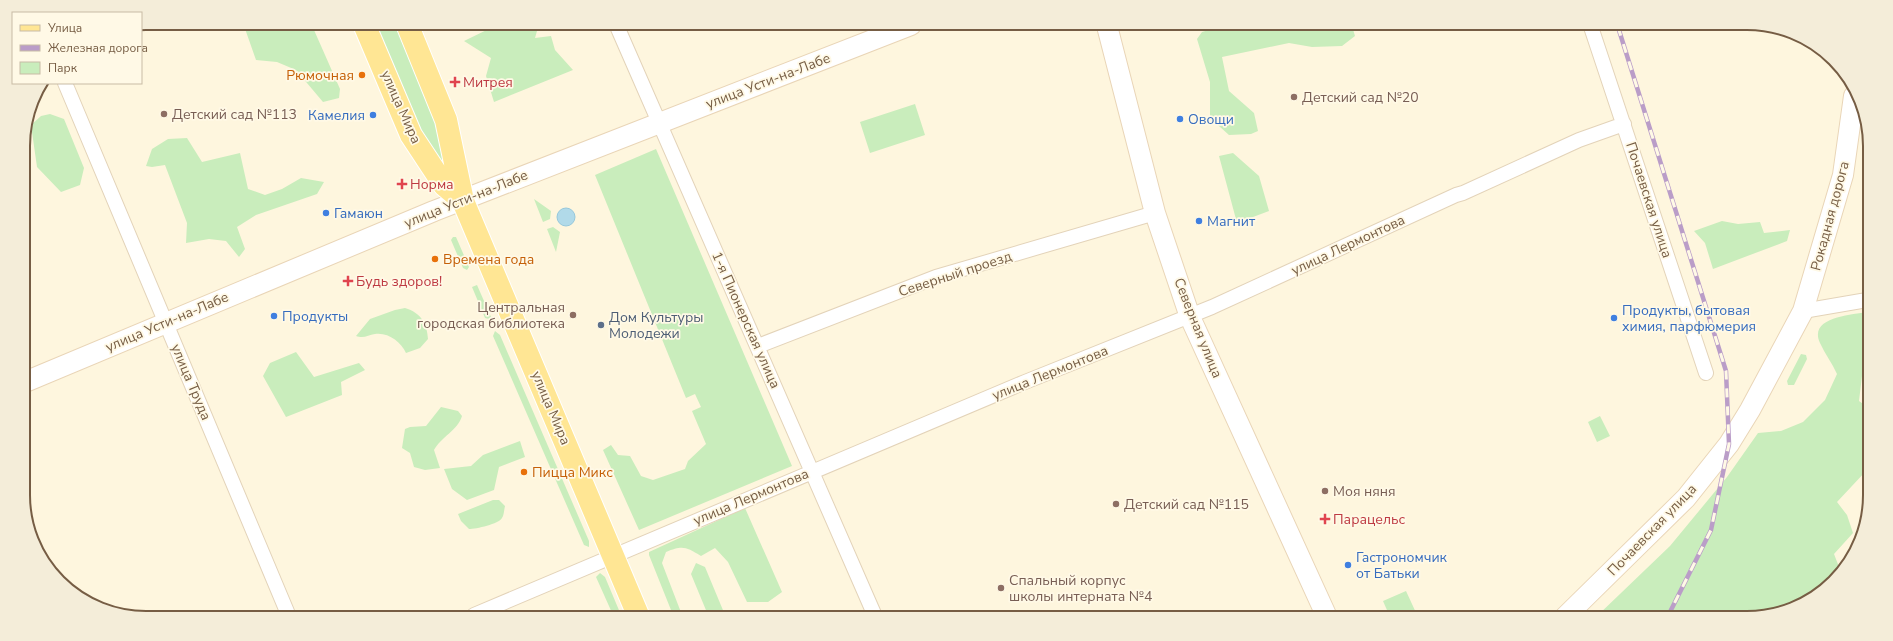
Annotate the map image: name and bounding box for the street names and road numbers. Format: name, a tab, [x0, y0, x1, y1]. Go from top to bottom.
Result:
street label: улица Усти-на-Лабе	[703, 48, 833, 114]
street label: улица Мира	[376, 67, 426, 147]
street label: Почаевская улица	[1621, 140, 1677, 260]
street label: Рокадная дорога	[1806, 159, 1854, 273]
street label: улица Усти-на-Лабе	[401, 165, 531, 233]
street label: улица Лермонтова	[1288, 210, 1408, 280]
street label: Северный проезд	[896, 247, 1014, 301]
street label: 1-я Пионерская улица	[707, 249, 785, 391]
street label: Северная улица	[1169, 275, 1227, 381]
street label: улица Усти-на-Лабе	[103, 287, 231, 357]
street label: улица Труда	[166, 341, 216, 423]
street label: улица Лермонтова	[989, 341, 1111, 405]
street label: улица Мира	[527, 368, 575, 448]
street label: улица Лермонтова	[690, 464, 812, 530]
street label: Почаевская улица	[1603, 480, 1701, 580]

